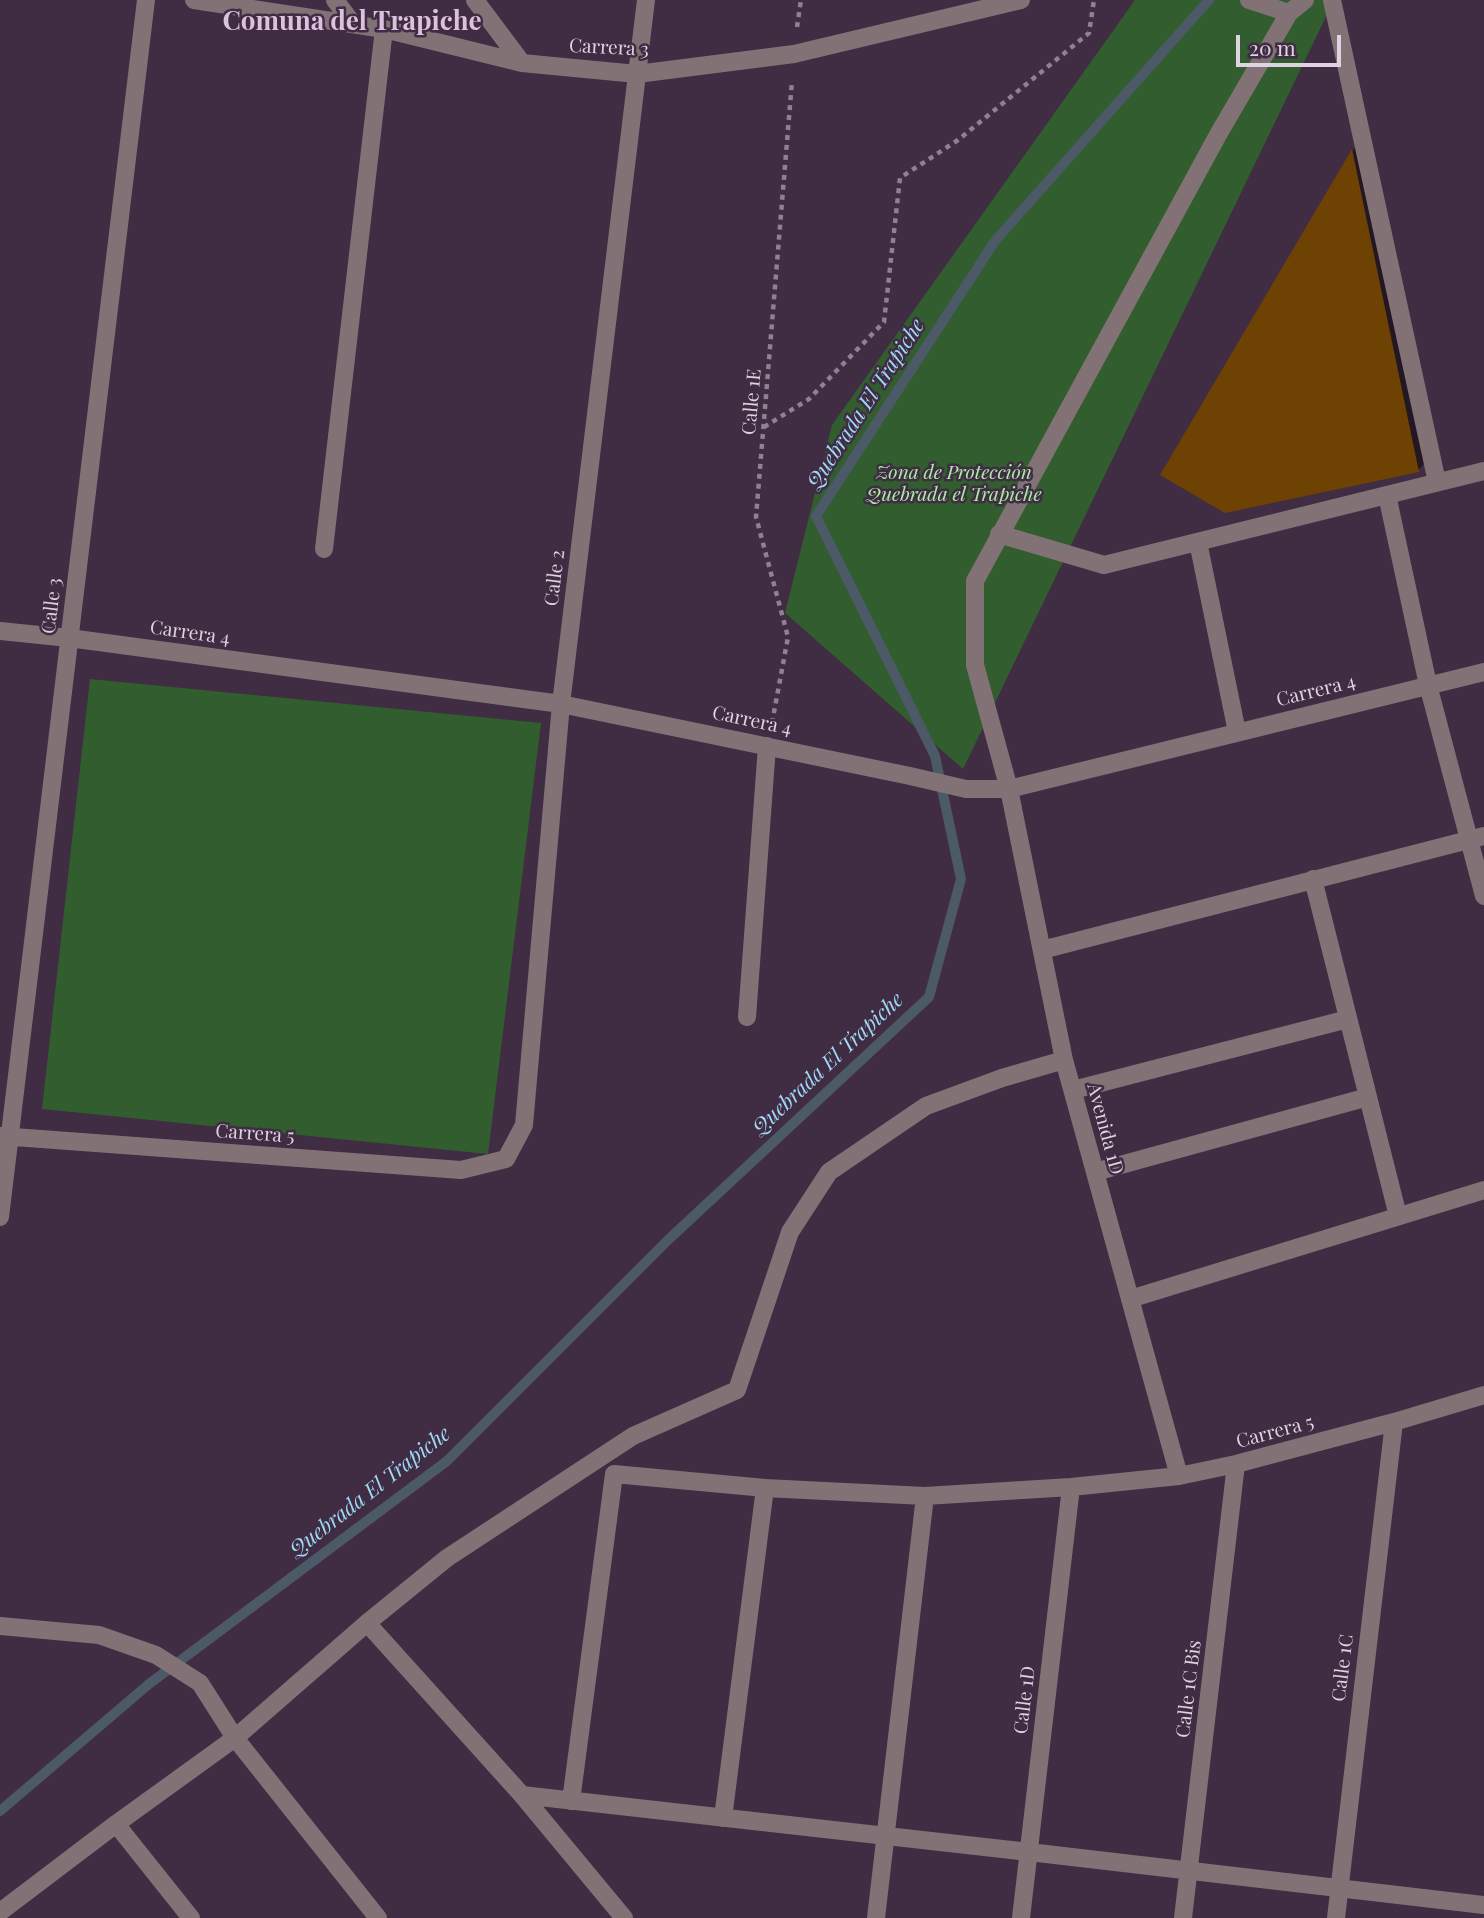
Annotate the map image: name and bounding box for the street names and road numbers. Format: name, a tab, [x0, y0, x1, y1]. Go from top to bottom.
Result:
street label: Carrera 3	[569, 35, 649, 61]
street label: Calle 1E	[738, 368, 766, 436]
street label: Calle 2	[540, 548, 570, 608]
street label: Calle 3	[37, 577, 67, 635]
street label: Carrera 4	[148, 616, 232, 650]
street label: Carrera 4	[1274, 670, 1358, 712]
street label: Carrera 4	[710, 701, 794, 741]
street label: Avenida 1D	[1082, 1081, 1128, 1177]
street label: Carrera 5	[215, 1120, 295, 1148]
street label: Carrera 5	[1234, 1411, 1316, 1453]
street label: Calle 1C	[1328, 1633, 1358, 1703]
street label: Calle 1C Bis	[1172, 1639, 1206, 1739]
street label: Calle 1D	[1010, 1665, 1040, 1735]

